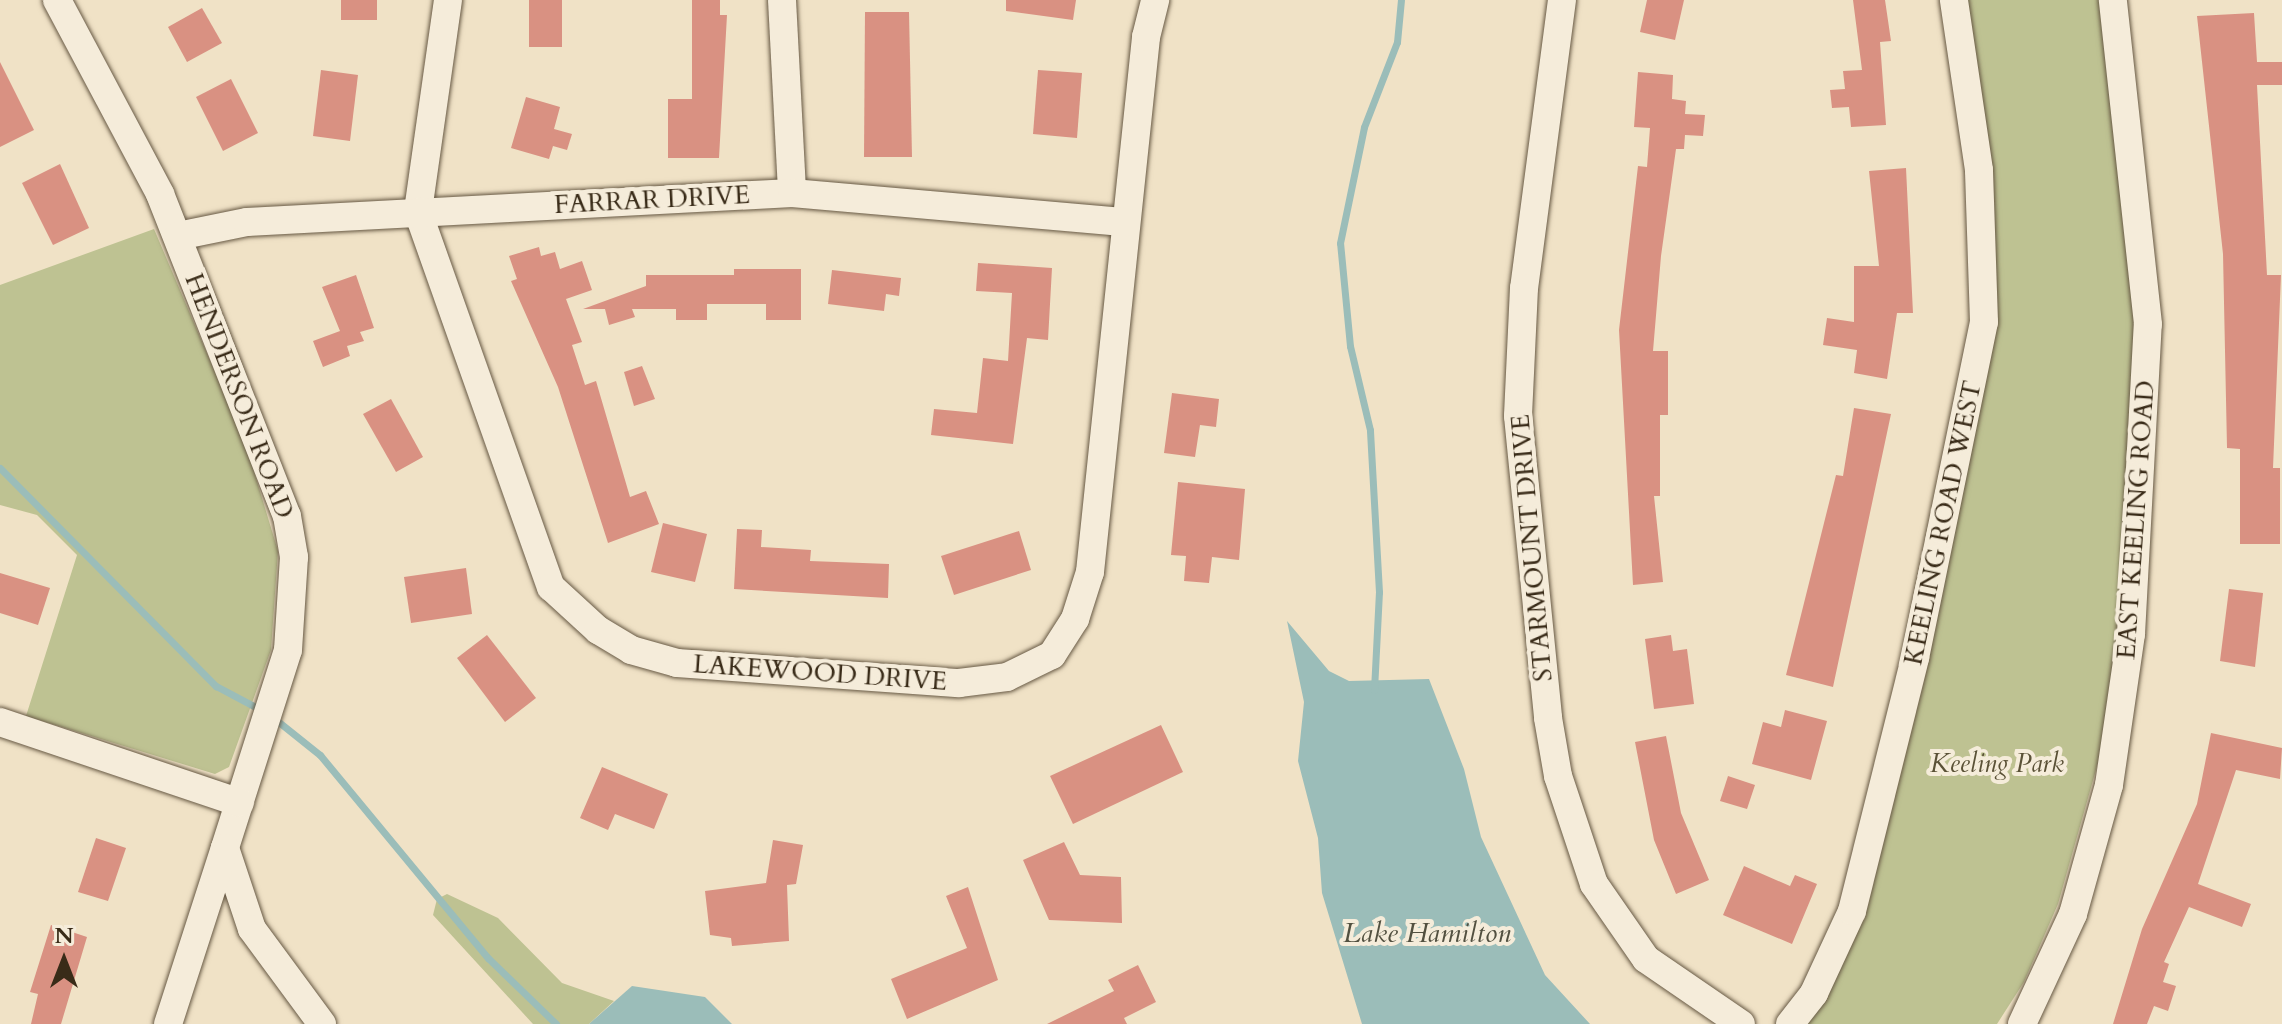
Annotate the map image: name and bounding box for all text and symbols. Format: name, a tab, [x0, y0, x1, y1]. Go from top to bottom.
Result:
street label: FARRAR DRIVE	[553, 179, 751, 221]
street label: HENDERSON ROAD	[178, 269, 300, 523]
street label: KEELING ROAD WEST	[1898, 378, 1988, 668]
street label: EAST KEELING ROAD	[2111, 379, 2161, 661]
street label: STARMOUNT DRIVE	[1505, 413, 1559, 683]
street label: LAKEWOOD DRIVE	[692, 649, 948, 697]
park label: Keeling Park	[1930, 748, 2064, 780]
water label: Lake Hamilton	[1343, 916, 1511, 950]
north arrow	[24, 920, 104, 1000]
text: N	[54, 921, 74, 951]

